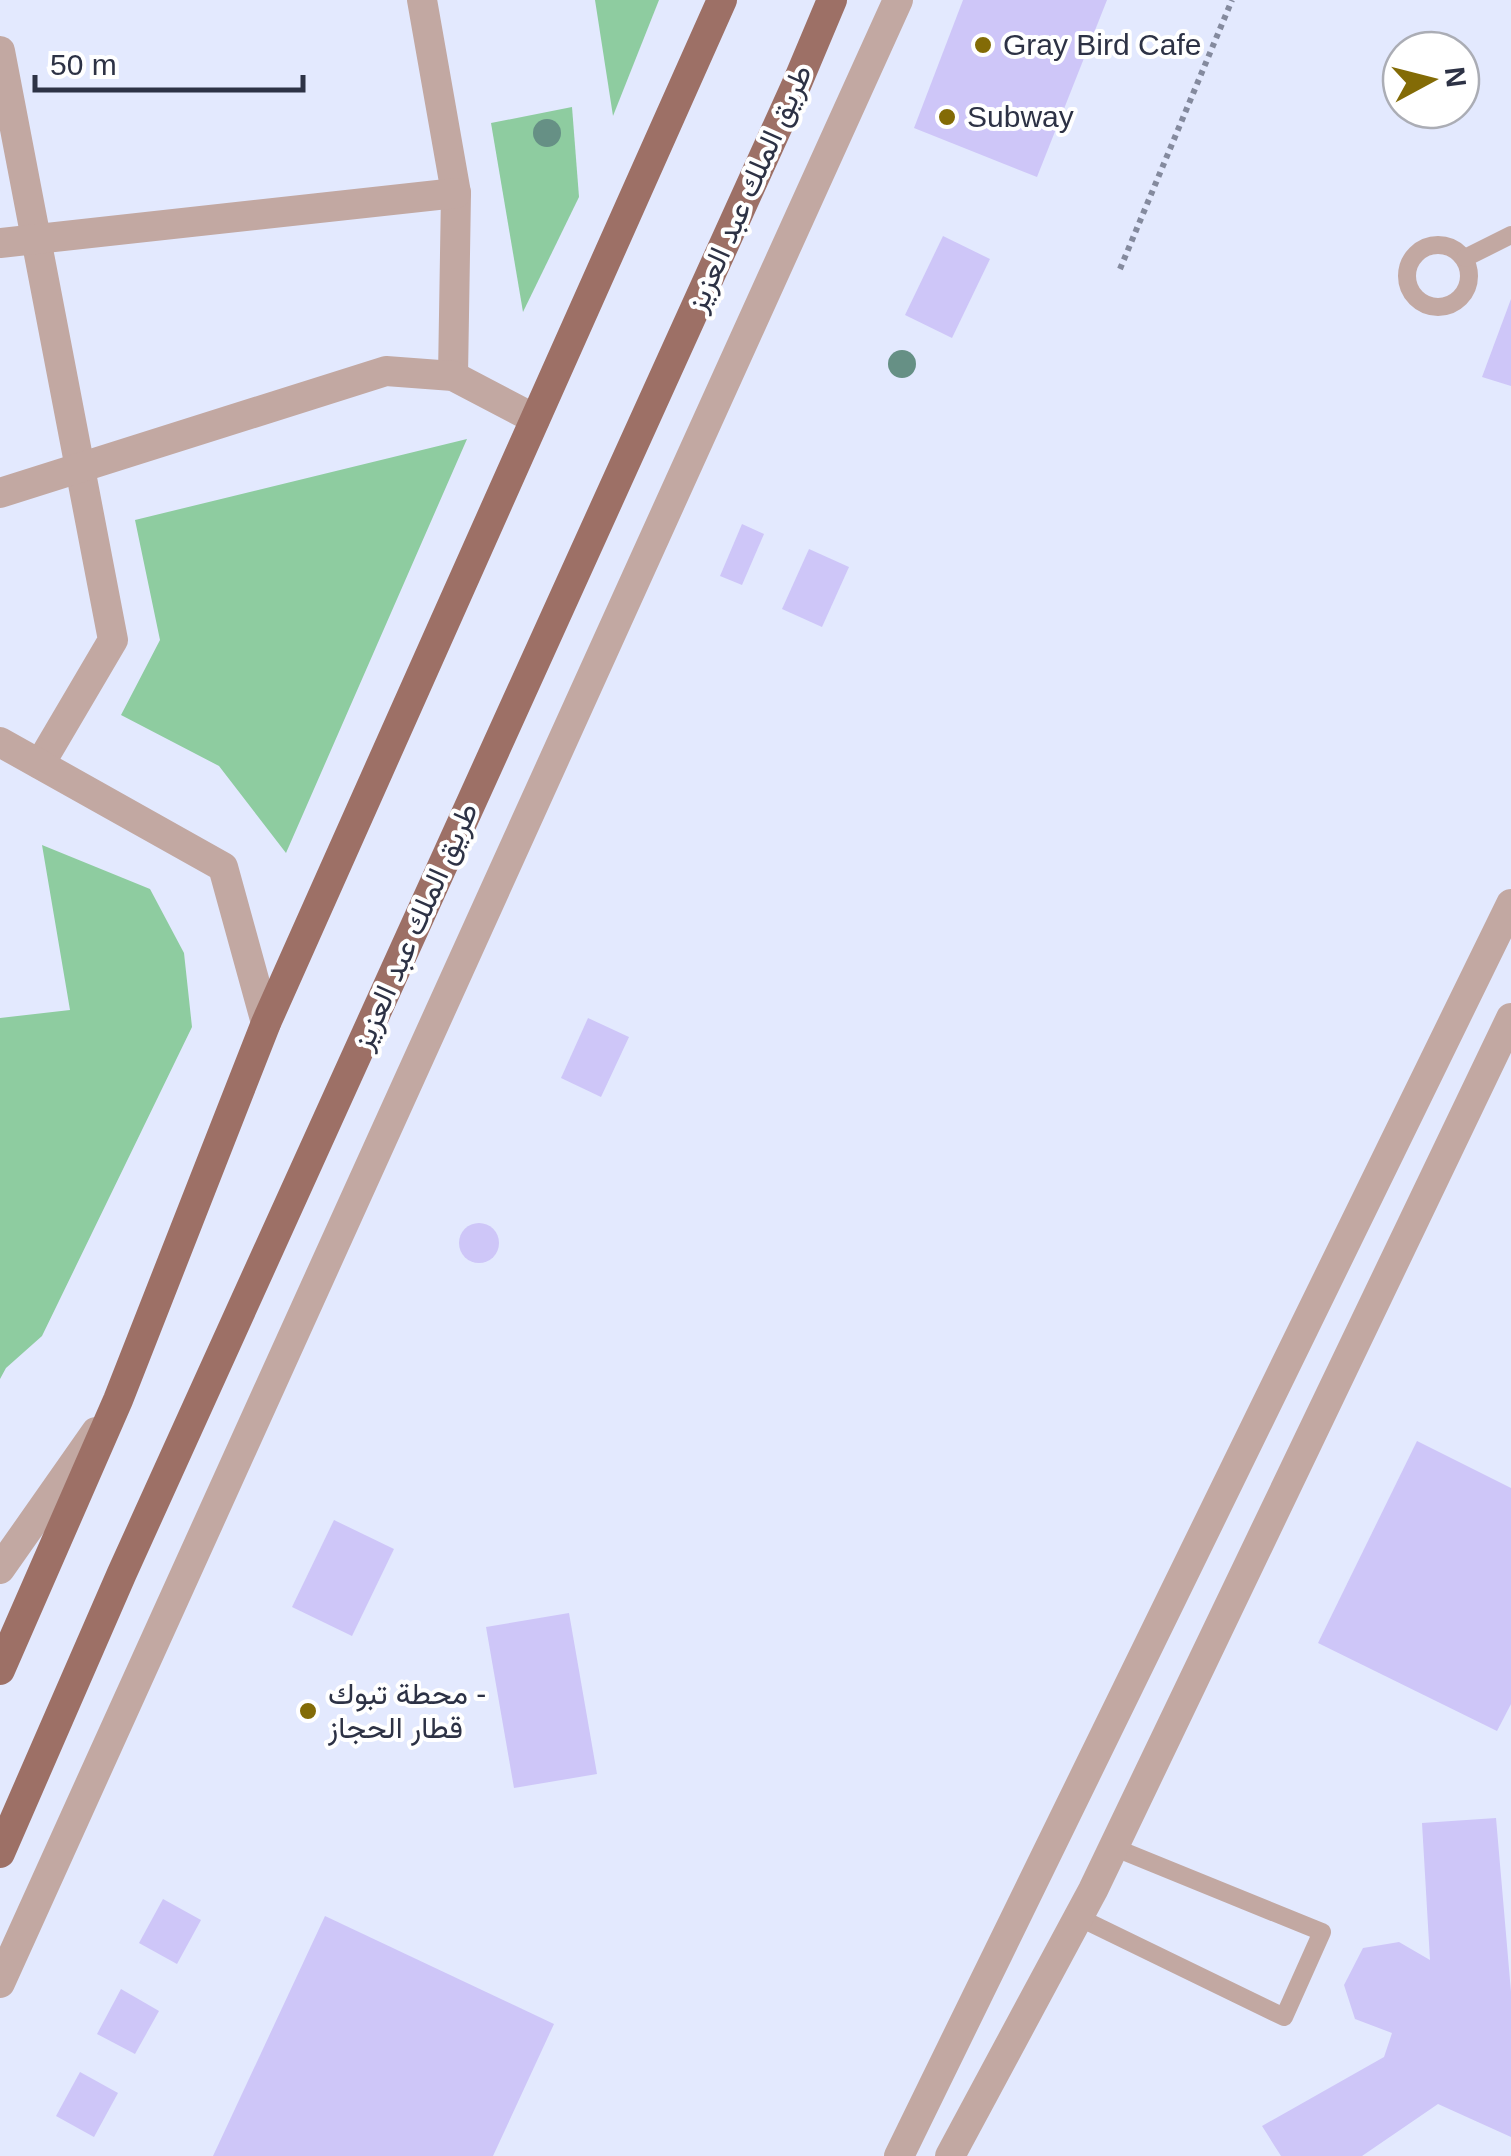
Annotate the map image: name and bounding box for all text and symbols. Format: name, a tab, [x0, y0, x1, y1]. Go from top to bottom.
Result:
place label: Gray Bird Cafe	[1003, 28, 1201, 61]
scale bar	[35, 30, 302, 92]
north arrow	[1381, 30, 1481, 130]
marker: Gray Bird Cafe	[972, 34, 994, 56]
text: 50 m	[50, 48, 117, 81]
street label: طريق الملك عبد العزيز	[679, 59, 820, 318]
text: N	[1439, 65, 1472, 89]
place label: Subway	[967, 100, 1074, 133]
marker: Subway	[936, 106, 958, 128]
street label: طريق الملك عبد العزيز	[345, 797, 486, 1056]
place label: محطة تبوك - قطار الحجاز	[327, 1677, 486, 1746]
marker: محطة تبوك - قطار الحجاز	[297, 1700, 319, 1722]

